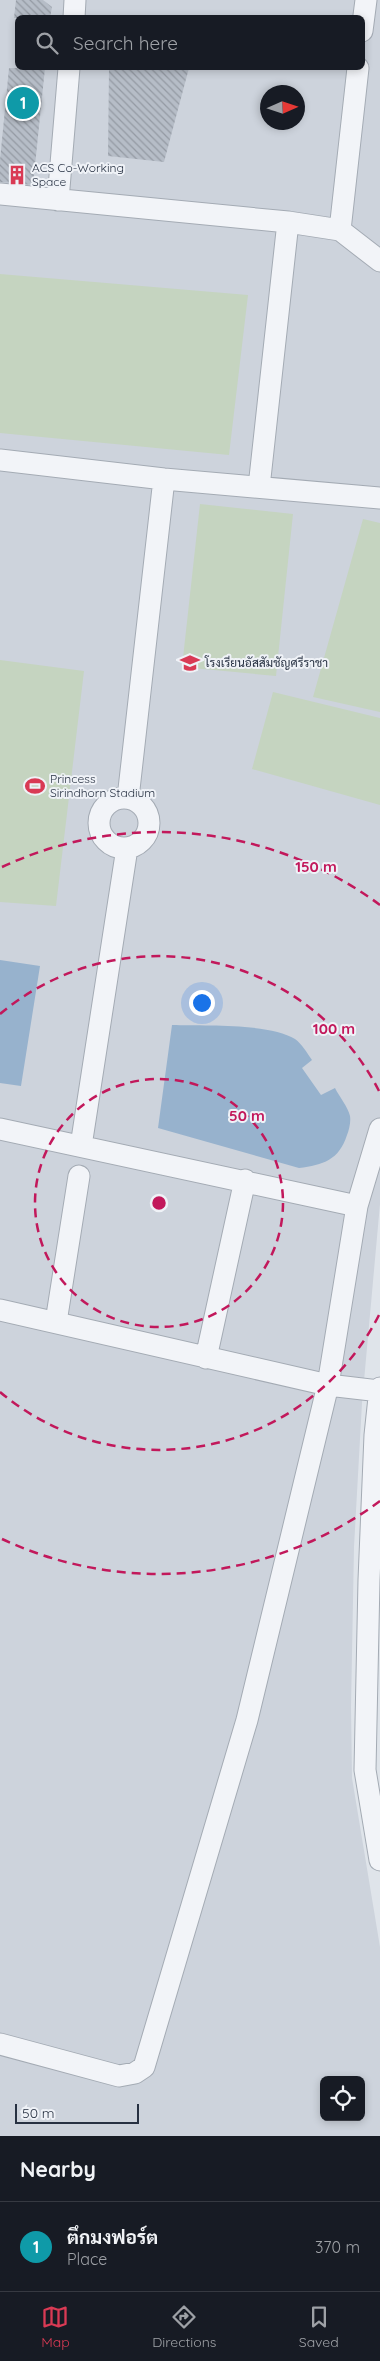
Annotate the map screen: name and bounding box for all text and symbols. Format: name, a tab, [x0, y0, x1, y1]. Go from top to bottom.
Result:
search box	[15, 15, 365, 70]
icon: search	[33, 29, 61, 57]
text: Search here	[73, 31, 178, 55]
pin: 1	[7, 84, 39, 122]
north arrow	[260, 85, 305, 130]
place label: ACS Co-Working Space	[32, 160, 124, 189]
building icon: ACS Co-Working Space	[6, 164, 28, 186]
school or university icon: โรงเรียนอัสสัมชัญศรีราชา	[179, 652, 201, 674]
place label: โรงเรียนอัสสัมชัญศรีราชา	[204, 655, 328, 670]
place label: Princess Sirindhorn Stadium	[50, 771, 155, 800]
sports icon: Princess Sirindhorn Stadium	[24, 775, 46, 797]
text: 150 m	[295, 857, 337, 876]
your location	[189, 990, 215, 1016]
text: 100 m	[313, 1019, 355, 1038]
text: 50 m	[229, 1106, 265, 1125]
centre of rings	[150, 1194, 168, 1212]
map controls	[320, 2076, 365, 2121]
button: locate	[320, 2076, 365, 2121]
scale bar	[15, 2101, 139, 2124]
text: 50 m	[22, 2104, 55, 2122]
text: Nearby	[20, 2156, 96, 2182]
text: ตึกมงฟอร์ต	[67, 2225, 158, 2249]
text: 1	[33, 2237, 39, 2257]
text: 370 m	[315, 2237, 360, 2257]
text: Place	[67, 2249, 107, 2269]
tab: Map	[41, 2303, 70, 2351]
tab: Directions	[152, 2303, 216, 2351]
tab: Saved	[299, 2303, 339, 2351]

